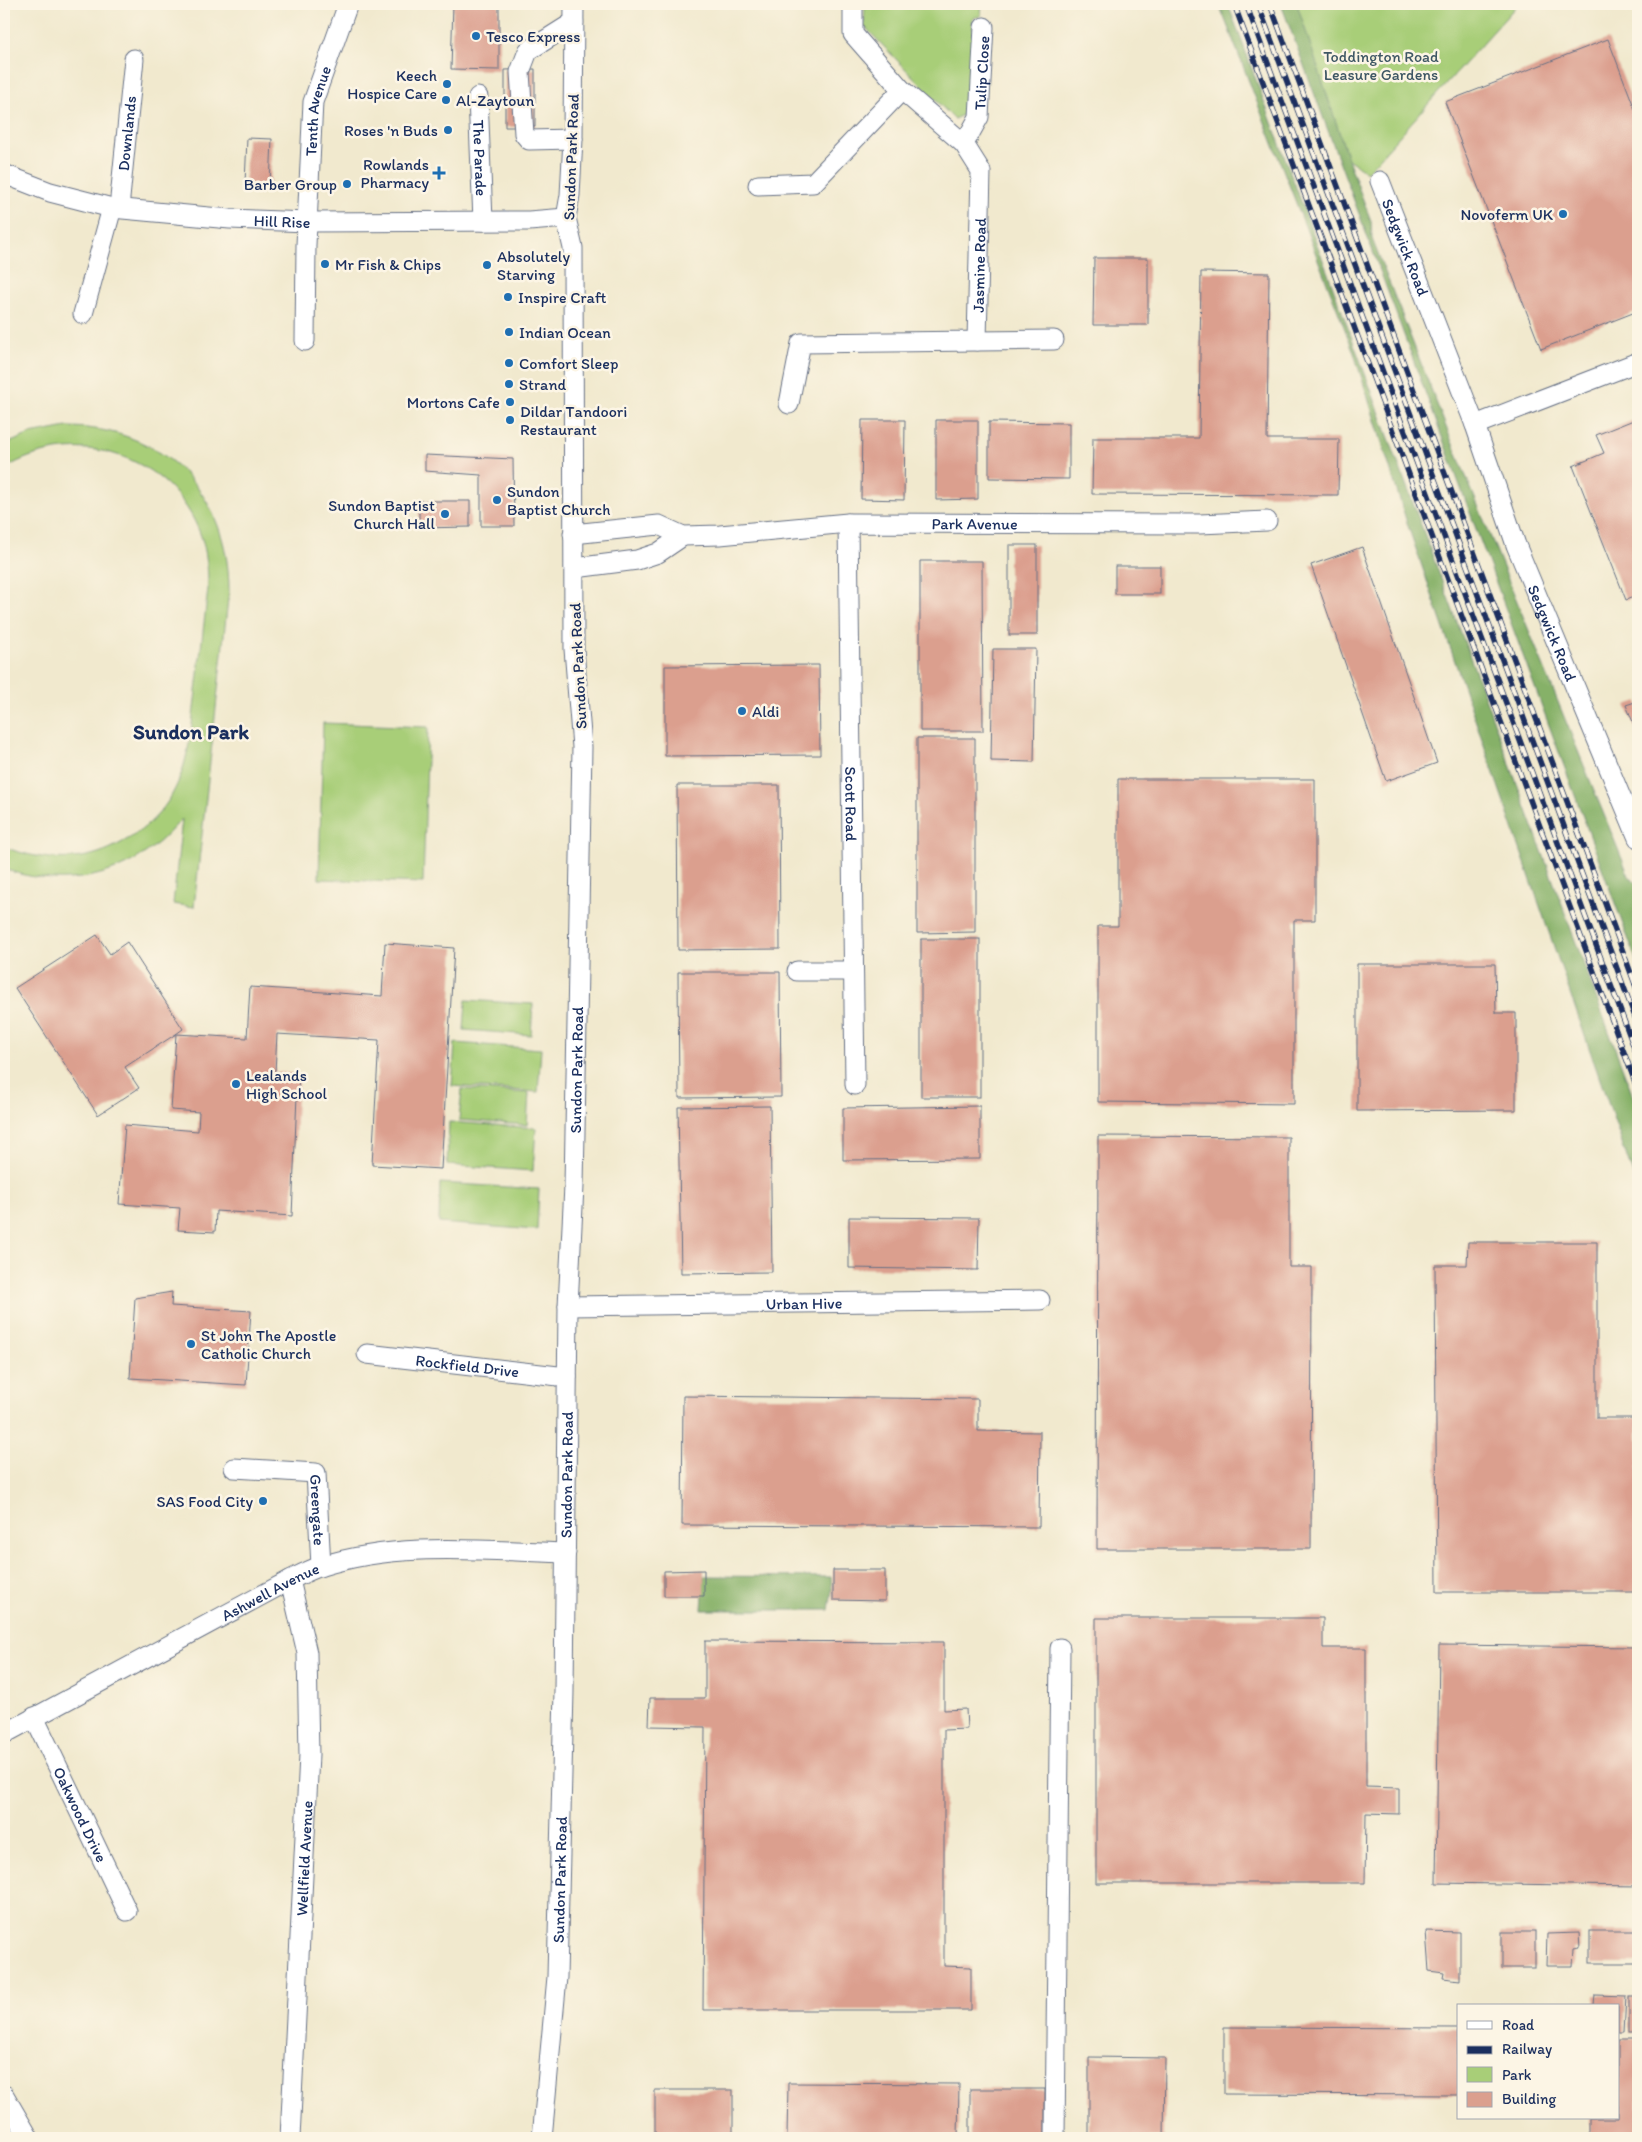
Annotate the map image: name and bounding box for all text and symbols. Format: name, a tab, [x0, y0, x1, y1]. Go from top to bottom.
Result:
place label: Tesco Express	[486, 27, 580, 46]
marker: Tesco Express	[470, 30, 482, 42]
street label: Tulip Close	[970, 35, 993, 111]
park label: Toddington Road Leasure Gardens	[1323, 47, 1439, 84]
street label: Tenth Avenue	[301, 63, 335, 157]
place label: Keech Hospice Care	[347, 66, 437, 103]
marker: Keech Hospice Care	[441, 78, 453, 90]
place label: Al-Zaytoun	[456, 91, 534, 110]
street label: Sundon Park Road	[559, 93, 583, 221]
marker: Al-Zaytoun	[440, 94, 452, 106]
street label: Downlands	[113, 95, 140, 172]
street label: The Parade	[469, 119, 491, 197]
place label: Roses 'n Buds	[344, 121, 438, 140]
marker: Roses 'n Buds	[442, 124, 454, 136]
place label: Rowlands Pharmacy	[361, 155, 429, 192]
marker: Rowlands Pharmacy	[433, 167, 445, 179]
place label: Barber Group	[244, 175, 337, 194]
marker: Barber Group	[341, 178, 353, 190]
street label: Sedgwick Road	[1378, 196, 1433, 299]
place label: Novoferm UK	[1460, 205, 1554, 224]
marker: Novoferm UK	[1557, 208, 1569, 220]
street label: Hill Rise	[253, 210, 311, 232]
street label: Jasmine Road	[968, 217, 989, 313]
place label: Absolutely Starving	[497, 247, 570, 284]
place label: Mr Fish & Chips	[335, 255, 441, 274]
marker: Mr Fish & Chips	[319, 258, 331, 270]
marker: Absolutely Starving	[481, 259, 493, 271]
place label: Inspire Craft	[518, 288, 607, 307]
marker: Inspire Craft	[502, 291, 514, 303]
place label: Indian Ocean	[519, 323, 611, 342]
marker: Indian Ocean	[503, 326, 515, 338]
place label: Comfort Sleep	[519, 354, 618, 373]
marker: Comfort Sleep	[503, 357, 515, 369]
place label: Strand	[519, 375, 566, 394]
marker: Strand	[503, 378, 515, 390]
place label: Mortons Cafe	[407, 393, 500, 412]
marker: Mortons Cafe	[504, 396, 516, 408]
place label: Dildar Tandoori Restaurant	[520, 402, 627, 439]
marker: Dildar Tandoori Restaurant	[504, 414, 516, 426]
place label: Sundon Baptist Church	[507, 482, 610, 519]
marker: Sundon Baptist Church	[491, 494, 503, 506]
place label: Sundon Baptist Church Hall	[328, 496, 435, 533]
marker: Sundon Baptist Church Hall	[439, 508, 451, 520]
street label: Park Avenue	[932, 514, 1018, 533]
street label: Sedgwick Road	[1524, 582, 1581, 684]
street label: Sundon Park Road	[565, 602, 591, 730]
place label: Aldi	[752, 702, 779, 721]
marker: Aldi	[736, 705, 748, 717]
district label: Sundon Park	[133, 719, 249, 744]
street label: Scott Road	[842, 766, 861, 842]
street label: Sundon Park Road	[565, 1006, 587, 1133]
place label: Lealands High School	[246, 1066, 328, 1103]
marker: Lealands High School	[230, 1078, 242, 1090]
street label: Urban Hive	[766, 1293, 843, 1313]
place label: St John The Apostle Catholic Church	[201, 1326, 336, 1363]
marker: St John The Apostle Catholic Church	[185, 1338, 197, 1350]
street label: Rockfield Drive	[415, 1350, 520, 1381]
street label: Sundon Park Road	[556, 1411, 576, 1538]
street label: Greengate	[307, 1474, 329, 1546]
place label: SAS Food City	[156, 1492, 253, 1511]
marker: SAS Food City	[257, 1495, 269, 1507]
street label: Ashwell Avenue	[218, 1558, 322, 1625]
street label: Oakwood Drive	[50, 1764, 112, 1865]
street label: Wellfield Avenue	[292, 1800, 316, 1917]
street label: Sundon Park Road	[548, 1816, 570, 1943]
legend	[1457, 2004, 1620, 2120]
text: Road	[1502, 2016, 1535, 2034]
text: Railway	[1502, 2040, 1552, 2058]
text: Park	[1502, 2066, 1532, 2084]
text: Building	[1502, 2090, 1556, 2108]

